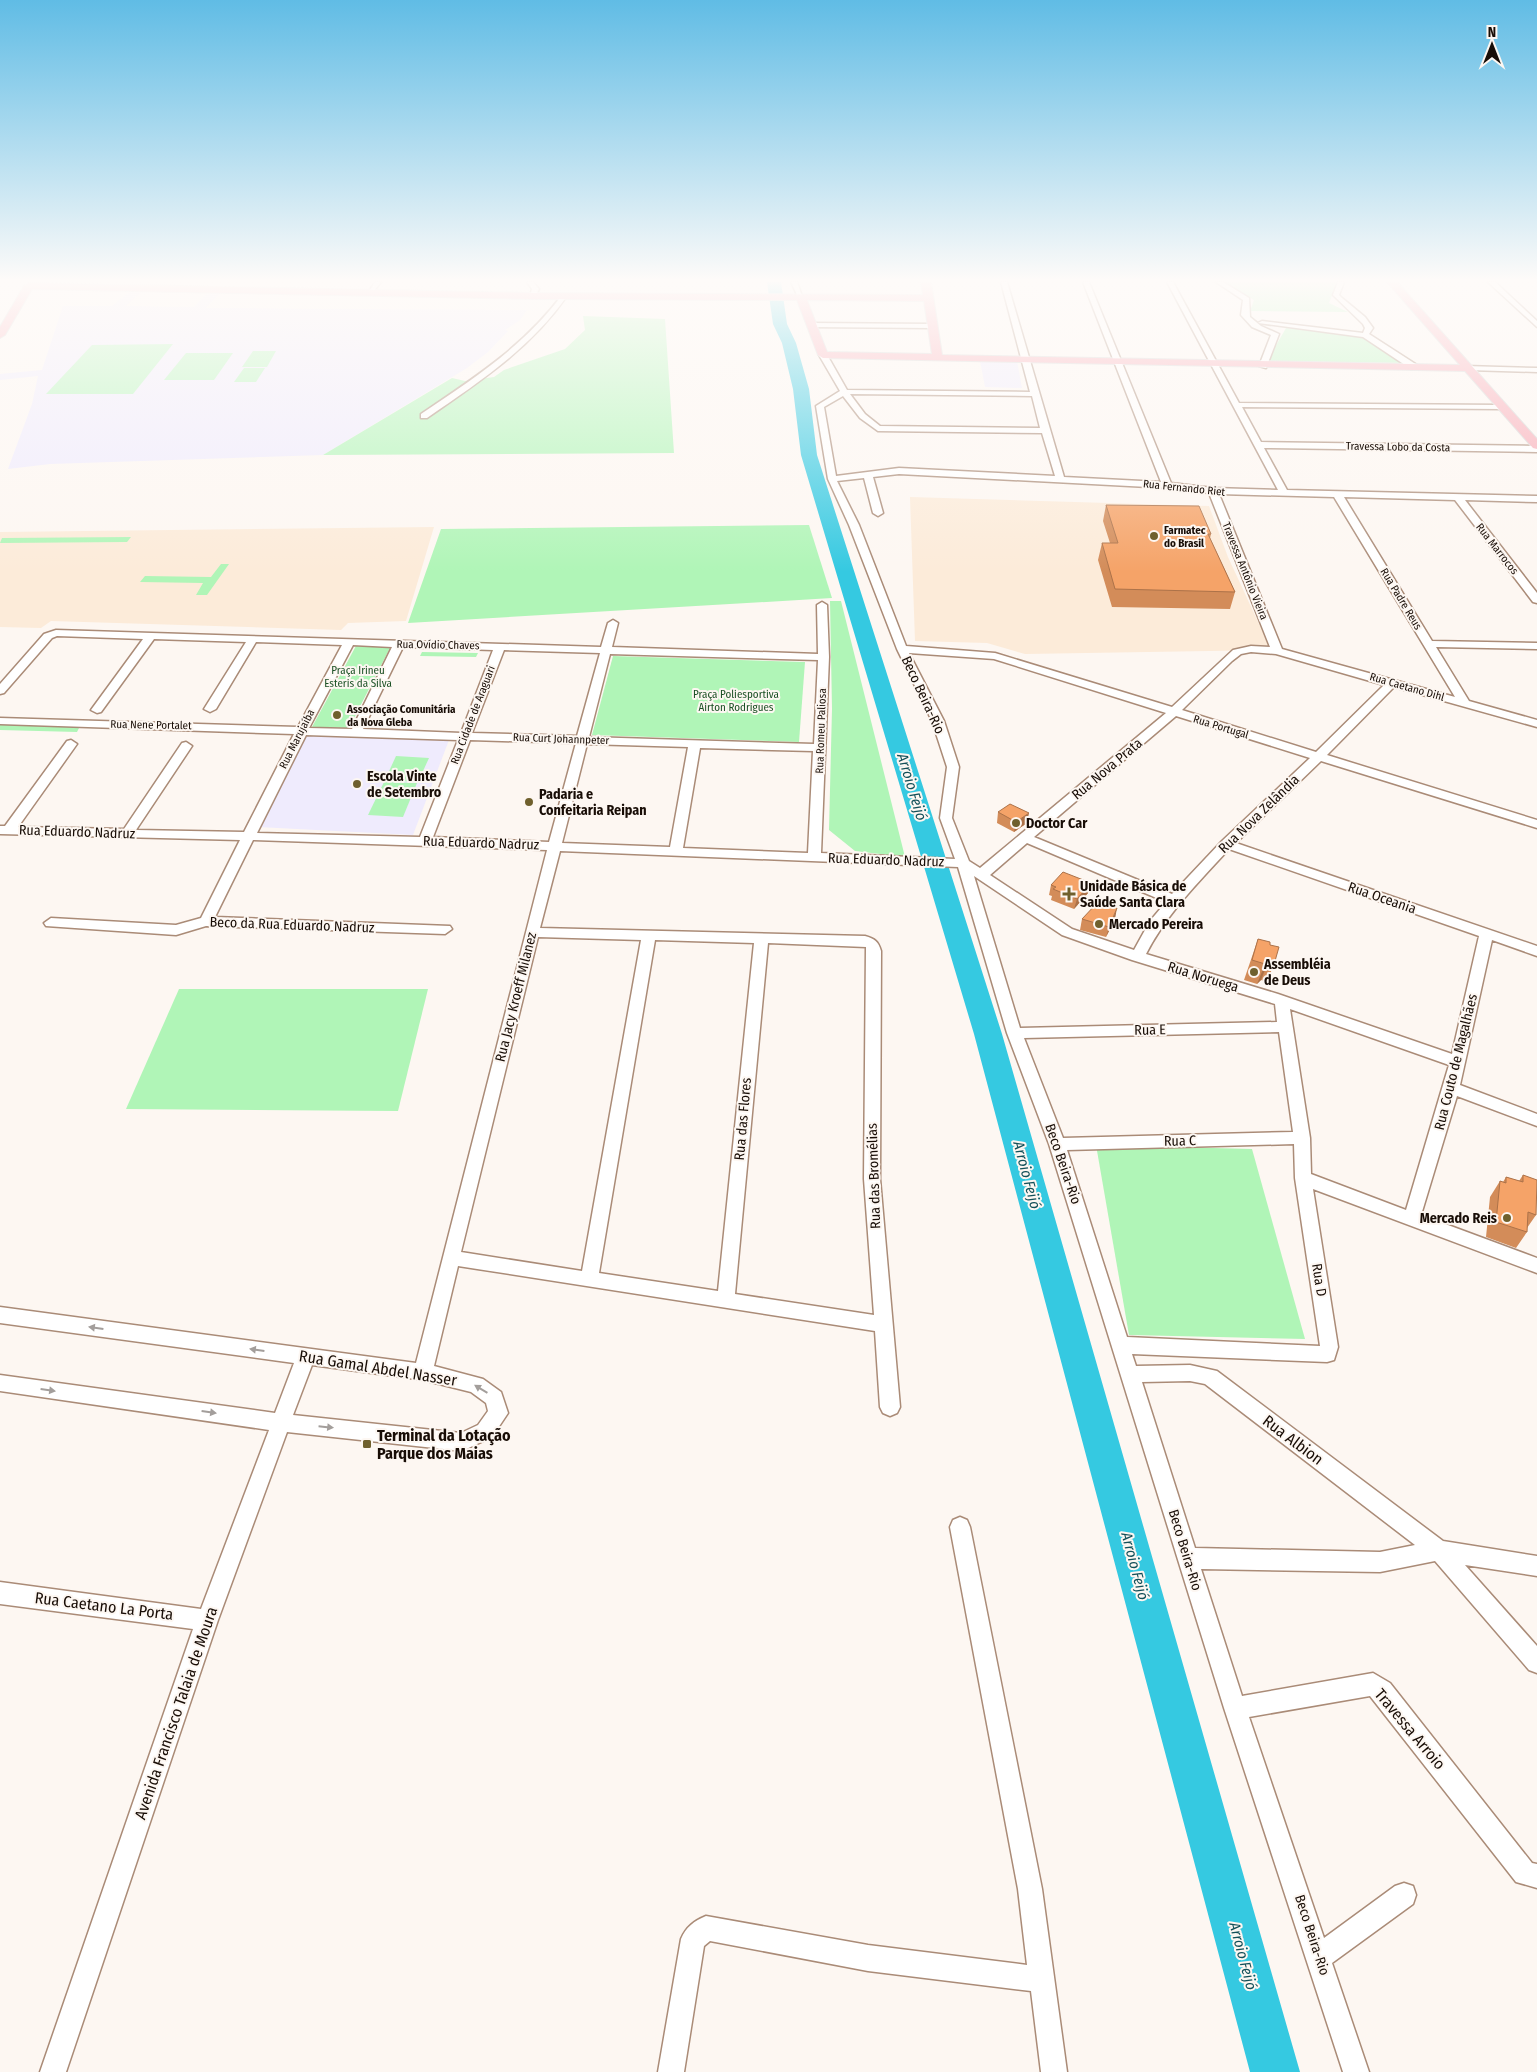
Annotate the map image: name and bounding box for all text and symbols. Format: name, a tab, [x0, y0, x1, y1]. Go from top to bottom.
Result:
north arrow	[1467, 20, 1517, 70]
text: N	[1488, 24, 1496, 41]
street label: Travessa Lobo da Costa	[1346, 440, 1450, 454]
street label: Rua Fernando Riet	[1142, 477, 1226, 499]
street label: Travessa Antônio Vieira	[1219, 520, 1271, 622]
street label: Rua Marrocos	[1473, 521, 1521, 577]
place label: Farmatec do Brasil	[1164, 524, 1206, 550]
marker: Farmatec do Brasil	[1148, 530, 1160, 542]
street label: Rua Padre Reus	[1378, 566, 1425, 632]
street label: Rua Ovídio Chaves	[396, 638, 480, 652]
street label: Beco Beira-Rio	[898, 653, 948, 737]
park label: Praça Irineu Esteris da Silva	[324, 664, 392, 690]
street label: Rua Cidade de Araguari	[448, 664, 498, 766]
street label: Rua Caetano Dihl	[1368, 670, 1446, 704]
park label: Praça Poliesportiva Airton Rodrigues	[693, 688, 779, 714]
street label: Rua Romeu Paliosa	[813, 688, 829, 774]
place label: Associação Comunitária da Nova Gleba	[346, 703, 456, 729]
street label: Rua Marujaíba	[277, 707, 317, 771]
marker: Associação Comunitária da Nova Gleba	[331, 709, 343, 721]
street label: Rua Portugal	[1192, 712, 1250, 742]
street label: Rua Nene Portalet	[110, 718, 192, 732]
street label: Rua Curt Johannpeter	[513, 731, 610, 747]
street label: Rua Nova Prata	[1068, 735, 1146, 803]
water label: Arroio Feijó	[893, 750, 931, 823]
place label: Escola Vinte de Setembro	[367, 768, 442, 801]
street label: Rua Nova Zelândia	[1215, 771, 1303, 857]
marker: Escola Vinte de Setembro	[351, 778, 363, 790]
place label: Padaria e Confeitaria Reipan	[539, 786, 647, 819]
marker: Padaria e Confeitaria Reipan	[523, 796, 535, 808]
place label: Doctor Car	[1026, 815, 1088, 832]
marker: Doctor Car	[1010, 817, 1022, 829]
street label: Rua Eduardo Nadruz	[19, 821, 136, 843]
street label: Rua Eduardo Nadruz	[423, 832, 540, 854]
street label: Rua Eduardo Nadruz	[828, 849, 945, 871]
place label: Unidade Básica de Saúde Santa Clara	[1080, 878, 1186, 911]
street label: Rua Oceania	[1346, 878, 1418, 918]
marker: Unidade Básica de Saúde Santa Clara	[1062, 887, 1076, 901]
street label: Beco da Rua Eduardo Nadruz	[209, 914, 375, 936]
place label: Mercado Pereira	[1109, 916, 1203, 933]
marker: Mercado Pereira	[1093, 918, 1105, 930]
street label: Rua Jacy Kroeff Milanez	[492, 930, 540, 1064]
place label: Assembléia de Deus	[1263, 956, 1331, 989]
street label: Rua Noruega	[1165, 958, 1241, 996]
marker: Assembléia de Deus	[1248, 966, 1260, 978]
street label: Rua Couto de Magalhães	[1431, 992, 1481, 1132]
street label: Rua E	[1134, 1021, 1166, 1039]
street label: Rua das Flores	[731, 1077, 755, 1161]
street label: Beco Beira-Rio	[1041, 1122, 1085, 1206]
street label: Rua das Bromélias	[864, 1123, 884, 1229]
street label: Rua C	[1164, 1132, 1196, 1150]
water label: Arroio Feijó	[1009, 1138, 1045, 1211]
place label: Mercado Reis	[1420, 1210, 1497, 1227]
marker: Mercado Reis	[1501, 1212, 1513, 1224]
street label: Rua D	[1308, 1262, 1330, 1298]
one-way arrow	[88, 1324, 104, 1332]
one-way arrow	[249, 1345, 265, 1353]
street label: Rua Gamal Abdel Nasser	[298, 1346, 459, 1390]
one-way arrow	[474, 1385, 487, 1394]
one-way arrow	[41, 1386, 57, 1394]
one-way arrow	[202, 1409, 218, 1417]
street label: Rua Albion	[1259, 1411, 1327, 1469]
one-way arrow	[319, 1423, 335, 1431]
place label: Terminal da Lotação Parque dos Maias	[377, 1426, 511, 1463]
marker: Terminal da Lotação Parque dos Maias	[361, 1438, 373, 1450]
street label: Beco Beira-Rio	[1165, 1507, 1205, 1593]
water label: Arroio Feijó	[1117, 1529, 1153, 1602]
street label: Rua Caetano La Porta	[34, 1588, 174, 1624]
street label: Avenida Francisco Talaia de Moura	[131, 1604, 221, 1822]
street label: Travessa Arroio	[1371, 1685, 1449, 1773]
street label: Beco Beira-Rio	[1291, 1892, 1333, 1978]
water label: Arroio Feijó	[1225, 1919, 1261, 1992]

